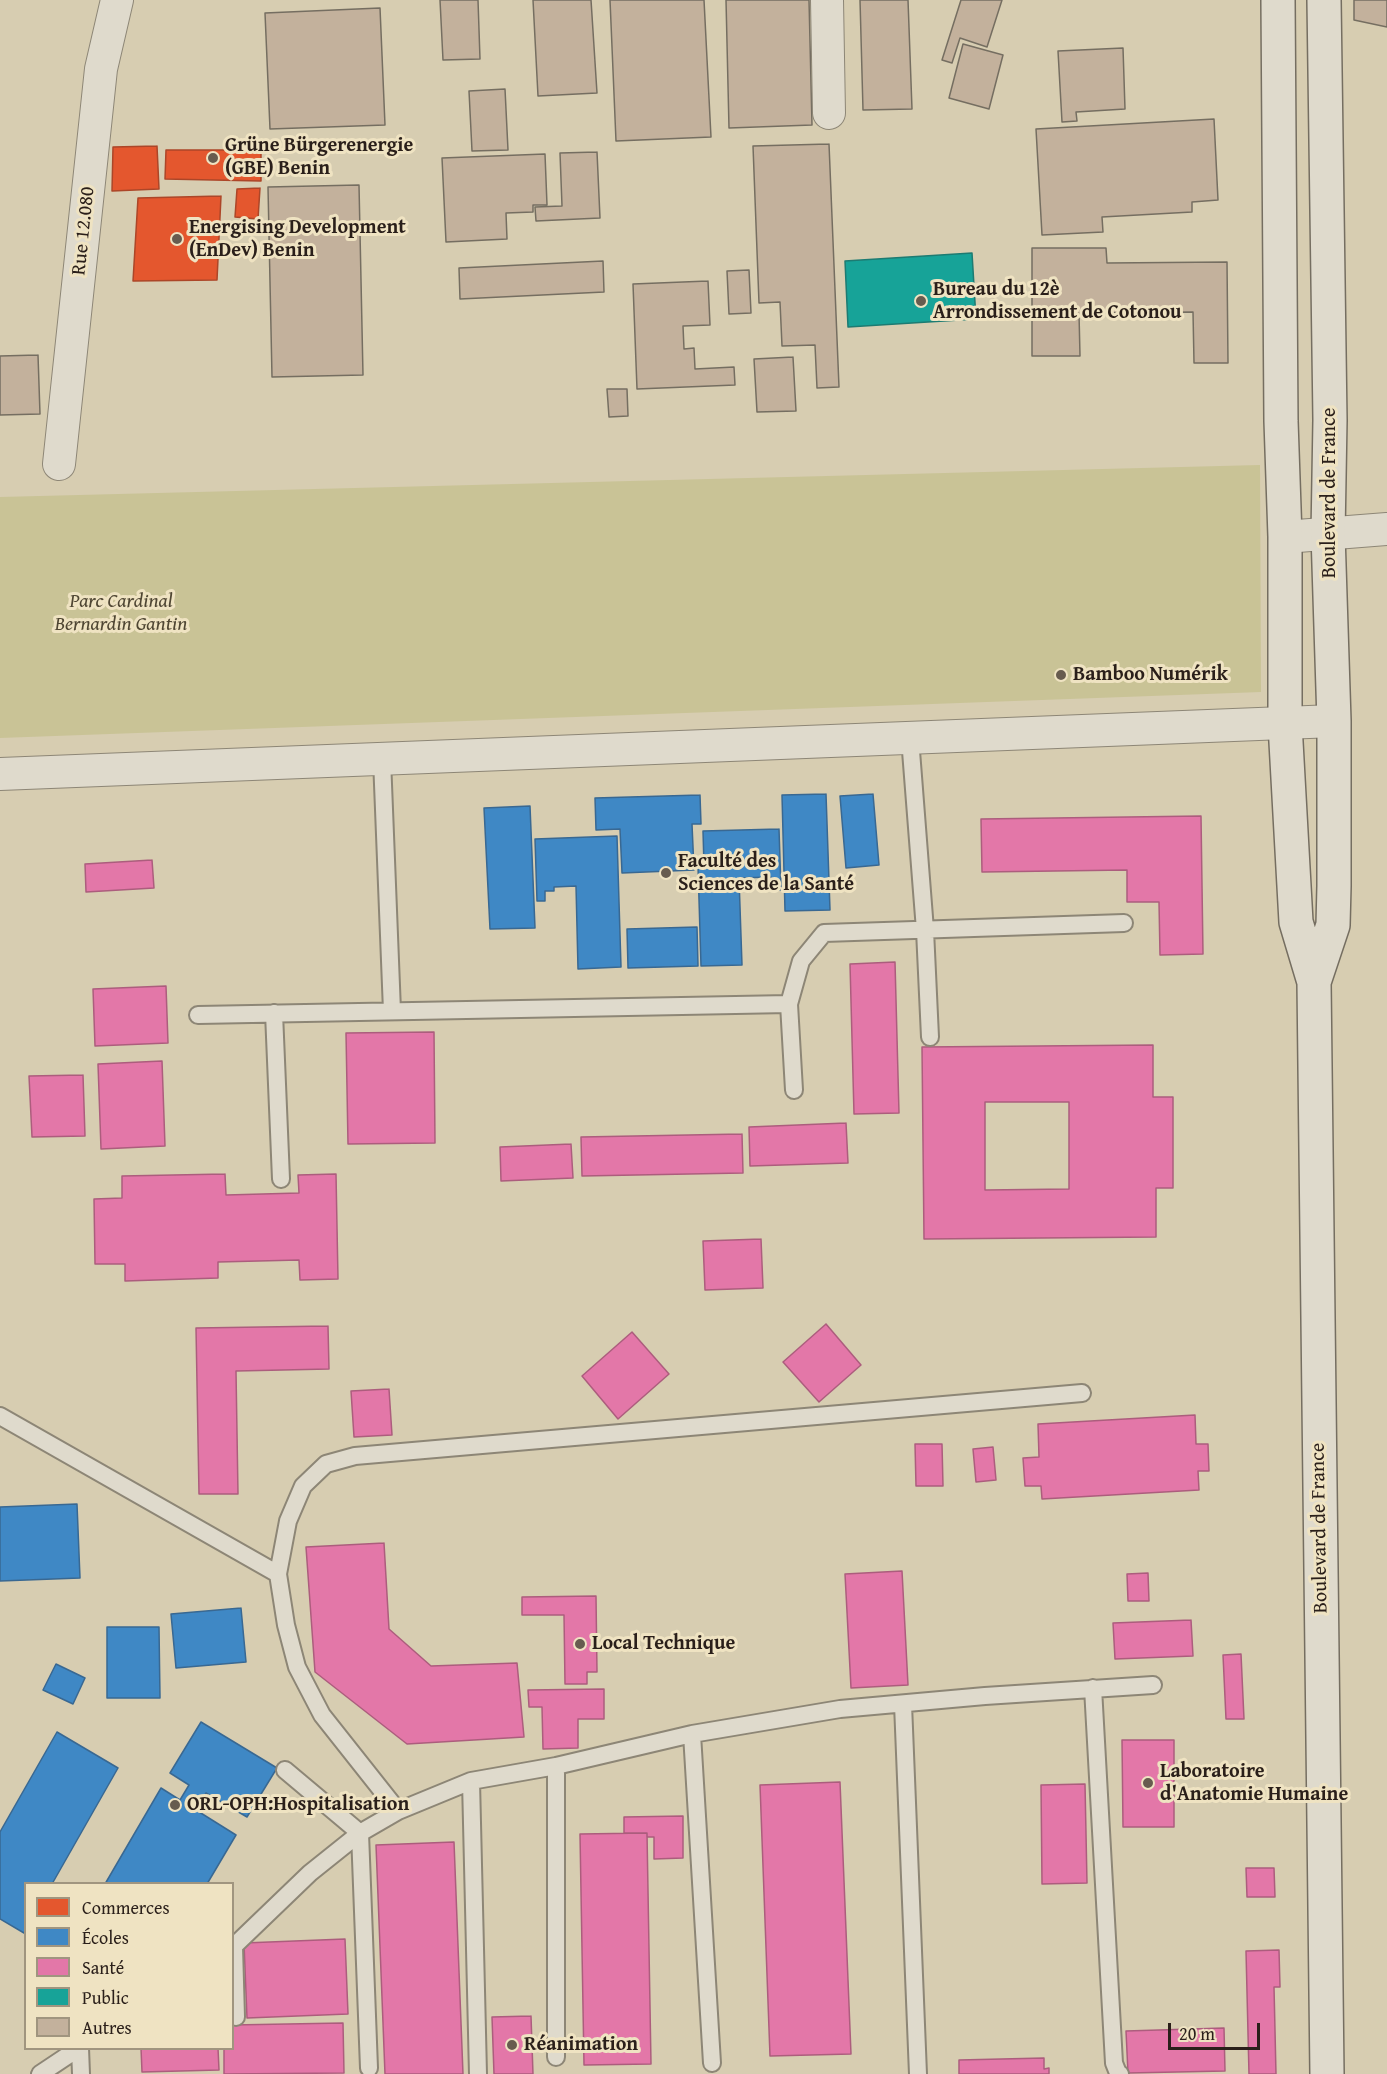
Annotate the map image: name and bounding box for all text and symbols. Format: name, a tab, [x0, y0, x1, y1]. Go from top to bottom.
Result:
place label: Grüne Bürgerenergie (GBE) Benin	[225, 134, 413, 181]
marker: Grüne Bürgerenergie (GBE) Benin	[206, 151, 220, 165]
street label: Rue 12.080	[67, 185, 101, 277]
place label: Energising Development (EnDev) Benin	[189, 216, 406, 263]
marker: Energising Development (EnDev) Benin	[170, 232, 184, 246]
place label: Bureau du 12è Arrondissement de Cotonou	[933, 278, 1182, 325]
marker: Bureau du 12è Arrondissement de Cotonou	[914, 294, 928, 308]
street label: Boulevard de France	[1318, 408, 1342, 578]
park label: Parc Cardinal Bernardin Gantin	[55, 590, 187, 637]
place label: Bamboo Numérik	[1073, 663, 1228, 687]
marker: Bamboo Numérik	[1054, 668, 1068, 682]
place label: Faculté des Sciences de la Santé	[678, 850, 854, 897]
marker: Faculté des Sciences de la Santé	[659, 866, 673, 880]
street label: Boulevard de France	[1307, 1442, 1333, 1614]
place label: Local Technique	[592, 1632, 735, 1656]
marker: Local Technique	[573, 1637, 587, 1651]
place label: Laboratoire d'Anatomie Humaine	[1160, 1760, 1348, 1807]
marker: Laboratoire d'Anatomie Humaine	[1141, 1776, 1155, 1790]
place label: ORL-OPH:Hospitalisation	[187, 1793, 409, 1817]
marker: ORL-OPH:Hospitalisation	[168, 1798, 182, 1812]
legend	[24, 1882, 234, 2050]
text: Commerces	[82, 1894, 170, 1921]
text: Écoles	[82, 1924, 129, 1951]
text: Santé	[82, 1954, 124, 1981]
text: Public	[82, 1984, 129, 2011]
scale bar	[1171, 2011, 1262, 2049]
text: Autres	[82, 2014, 132, 2041]
text: 20 m	[1179, 2020, 1215, 2047]
place label: Réanimation	[524, 2033, 638, 2057]
marker: Réanimation	[505, 2038, 519, 2052]

